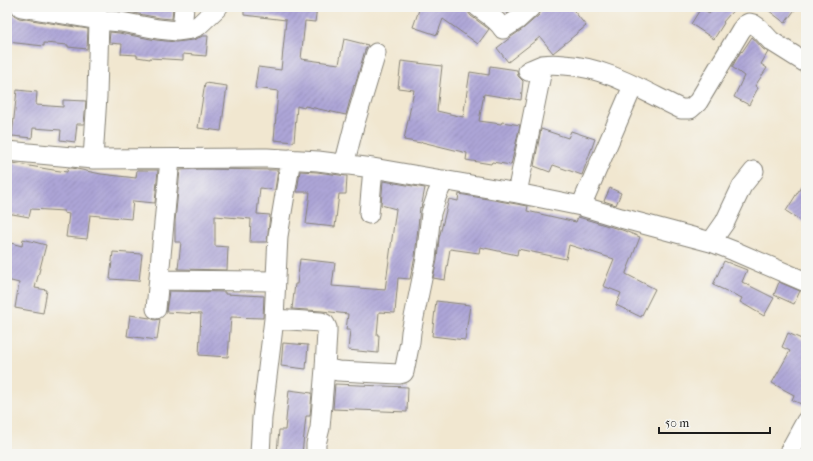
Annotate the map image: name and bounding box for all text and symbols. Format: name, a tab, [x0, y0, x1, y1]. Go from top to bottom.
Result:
scale bar	[659, 409, 770, 435]
text: 50 m	[665, 416, 689, 430]

